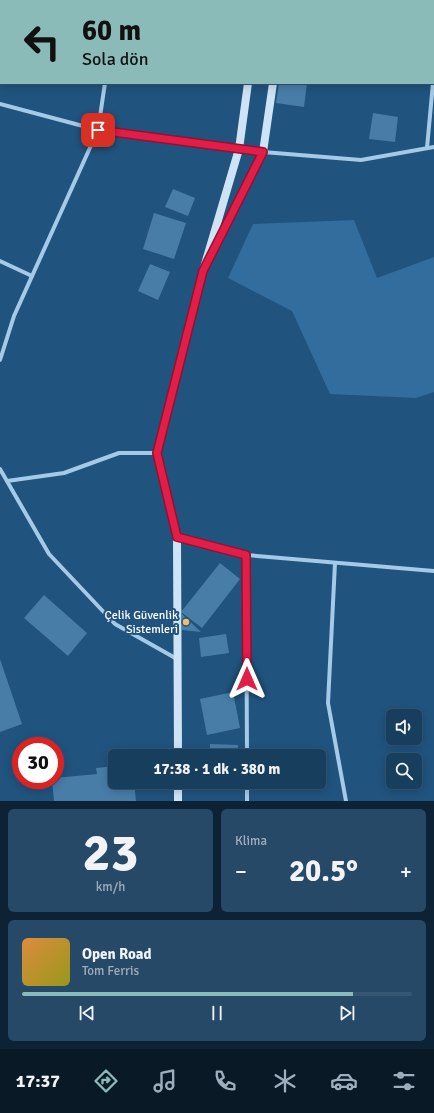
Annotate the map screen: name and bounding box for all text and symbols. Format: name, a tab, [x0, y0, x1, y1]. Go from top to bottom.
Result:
text: 60 m	[82, 14, 141, 48]
icon: left	[16, 16, 68, 68]
text: Sola dön	[82, 48, 148, 70]
pin	[81, 113, 115, 147]
icon: arrive	[87, 119, 109, 141]
place label: Çelik Güvenlik Sistemleri	[105, 608, 178, 637]
marker: Çelik Güvenlik Sistemleri	[181, 617, 191, 627]
position arrow	[226, 658, 268, 700]
map controls	[386, 709, 422, 789]
button: sound	[386, 709, 422, 745]
speed limit sign: 30	[12, 737, 64, 789]
button: search	[386, 753, 422, 789]
text: 17:38 · 1 dk · 380 m	[154, 760, 280, 778]
text: 23	[82, 821, 139, 885]
text: Klima	[235, 833, 267, 849]
text: 20.5°	[289, 853, 358, 890]
text: −	[235, 858, 247, 885]
text: +	[400, 858, 412, 885]
text: km/h	[96, 879, 125, 895]
text: Open Road	[82, 945, 152, 963]
text: Tom Ferris	[82, 963, 139, 979]
icon: previous	[76, 1002, 98, 1024]
icon: pause	[206, 1002, 228, 1024]
icon: next	[336, 1002, 358, 1024]
icon: directions	[92, 1067, 120, 1095]
icon: music	[151, 1067, 179, 1095]
icon: phone	[211, 1067, 239, 1095]
icon: climate	[271, 1067, 299, 1095]
icon: car	[330, 1067, 358, 1095]
icon: filters	[390, 1067, 418, 1095]
text: 17:37	[16, 1070, 60, 1092]

